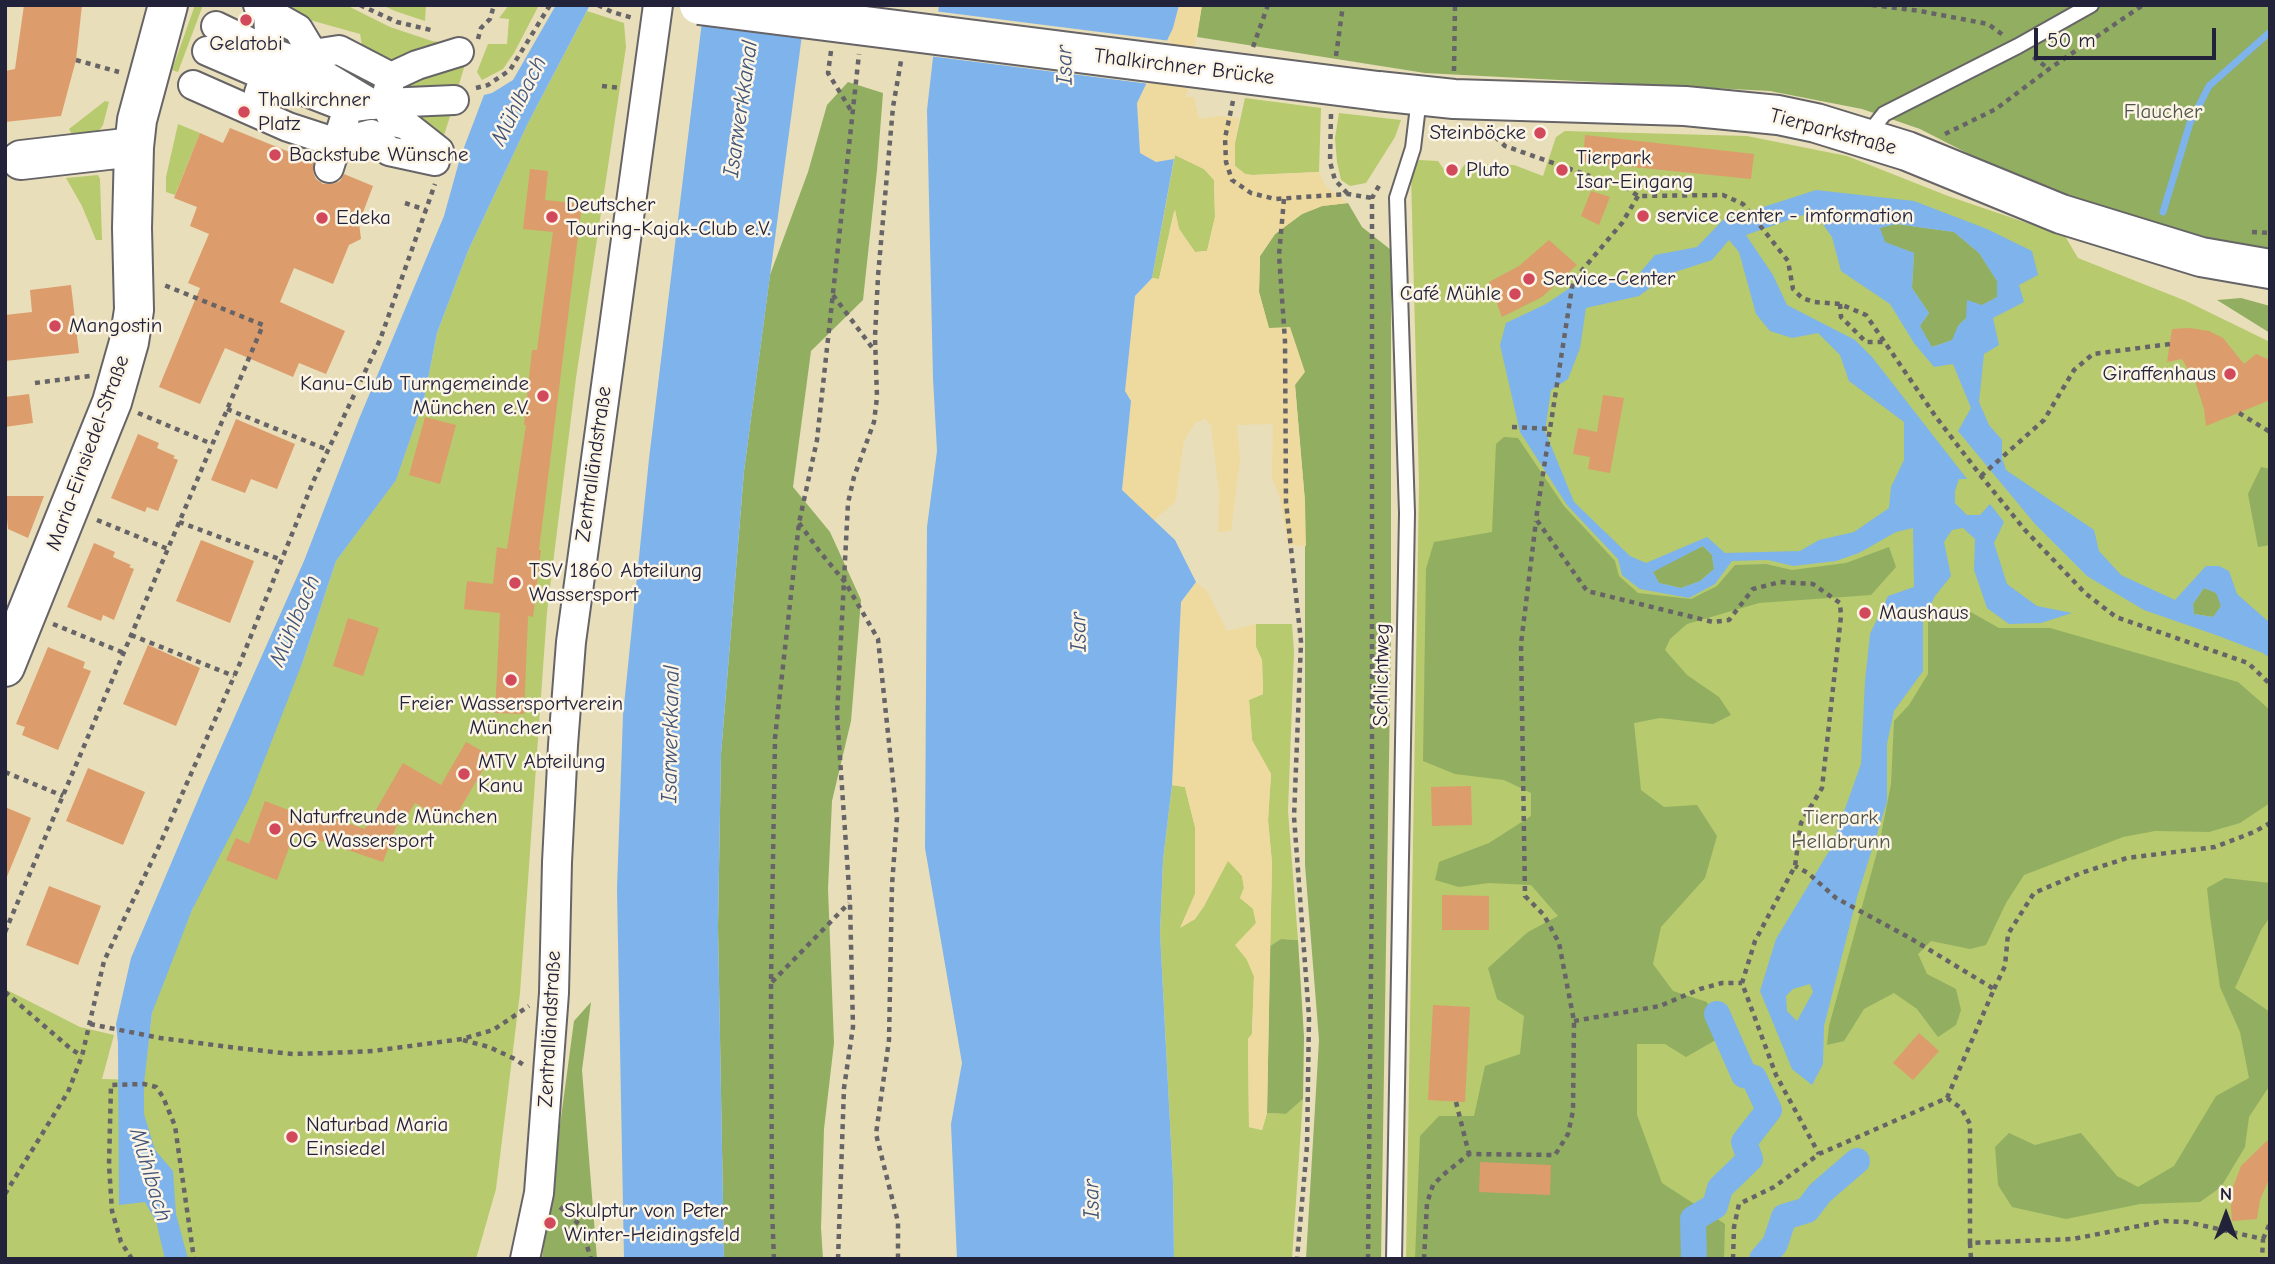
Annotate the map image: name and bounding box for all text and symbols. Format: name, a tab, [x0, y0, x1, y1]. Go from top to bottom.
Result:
marker: Gelatobi	[238, 12, 254, 28]
scale bar	[2037, 14, 2219, 58]
text: 50 m	[2047, 28, 2096, 52]
place label: Gelatobi	[209, 31, 283, 57]
water label: Isarwerkkanal	[718, 39, 764, 179]
street label: Thalkirchner Brücke	[1092, 43, 1276, 91]
water label: Isar	[1051, 45, 1079, 85]
water label: Mühlbach	[485, 52, 553, 150]
place label: Thalkirchner Platz	[258, 87, 370, 137]
park label: Flaucher	[2124, 99, 2202, 125]
street label: Tierparkstraße	[1767, 103, 1899, 161]
marker: Thalkirchner Platz	[236, 104, 252, 120]
place label: Steinböcke	[1429, 120, 1526, 146]
marker: Steinböcke	[1532, 125, 1548, 141]
place label: Backstube Wünsche	[289, 142, 469, 168]
place label: Tierpark Isar-Eingang	[1576, 145, 1693, 195]
marker: Backstube Wünsche	[267, 147, 283, 163]
place label: Pluto	[1466, 157, 1510, 183]
marker: Pluto	[1444, 162, 1460, 178]
marker: Tierpark Isar-Eingang	[1554, 162, 1570, 178]
place label: Deutscher Touring-Kajak-Club e.V.	[566, 192, 771, 242]
place label: service center - imformation	[1657, 203, 1913, 229]
place label: Edeka	[336, 205, 391, 231]
marker: service center - imformation	[1635, 208, 1651, 224]
marker: Deutscher Touring-Kajak-Club e.V.	[544, 209, 560, 225]
marker: Edeka	[314, 210, 330, 226]
place label: Service-Center	[1543, 266, 1675, 292]
marker: Service-Center	[1521, 271, 1537, 287]
place label: Café Mühle	[1400, 281, 1501, 307]
marker: Café Mühle	[1507, 286, 1523, 302]
place label: Mangostin	[69, 313, 162, 339]
marker: Mangostin	[47, 318, 63, 334]
street label: Maria-Einsiedel-Straße	[41, 352, 135, 554]
place label: Giraffenhaus	[2102, 361, 2216, 387]
marker: Giraffenhaus	[2222, 366, 2238, 382]
place label: Kanu-Club Turngemeinde München e.V.	[300, 371, 529, 421]
street label: Zentralländstraße	[571, 385, 617, 543]
marker: Kanu-Club Turngemeinde München e.V.	[535, 388, 551, 404]
place label: TSV 1860 Abteilung Wassersport	[529, 558, 702, 608]
water label: Mühlbach	[263, 571, 327, 671]
marker: TSV 1860 Abteilung Wassersport	[507, 575, 523, 591]
place label: Maushaus	[1879, 600, 1968, 626]
marker: Maushaus	[1857, 605, 1873, 621]
water label: Isar	[1065, 612, 1093, 652]
street label: Schlichtweg	[1368, 623, 1396, 727]
water label: Isarwerkkanal	[656, 665, 686, 803]
marker: Freier Wassersportverein München	[503, 672, 519, 688]
place label: Freier Wassersportverein München	[399, 691, 623, 741]
place label: MTV Abteilung Kanu	[478, 749, 606, 799]
marker: MTV Abteilung Kanu	[456, 766, 472, 782]
place label: Naturfreunde München OG Wassersport	[289, 804, 498, 854]
park label: Tierpark Hellabrunn	[1791, 805, 1891, 855]
marker: Naturfreunde München OG Wassersport	[267, 821, 283, 837]
street label: Zentralländstraße	[533, 950, 567, 1108]
place label: Naturbad Maria Einsiedel	[306, 1112, 448, 1162]
water label: Mühlbach	[123, 1125, 177, 1225]
marker: Naturbad Maria Einsiedel	[284, 1129, 300, 1145]
water label: Isar	[1078, 1179, 1106, 1219]
north arrow	[2191, 1180, 2261, 1250]
text: N	[2220, 1183, 2232, 1205]
place label: Skulptur von Peter Winter-Heidingsfeld	[564, 1198, 740, 1248]
marker: Skulptur von Peter Winter-Heidingsfeld	[542, 1215, 558, 1231]

